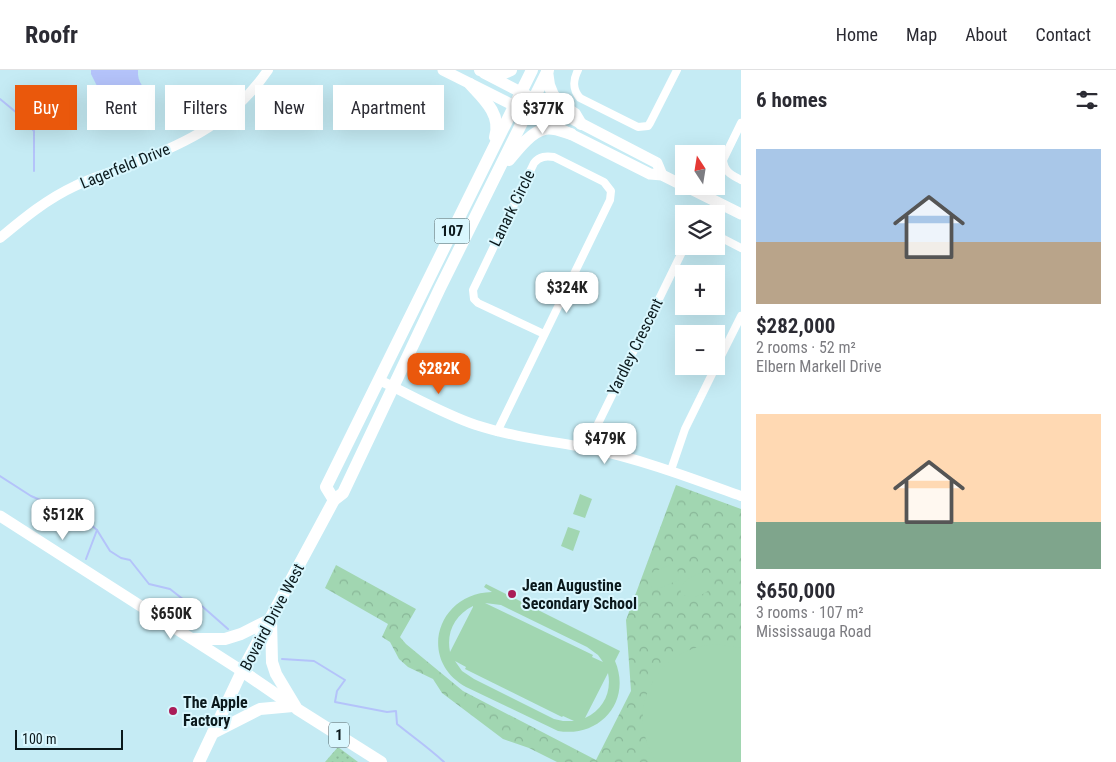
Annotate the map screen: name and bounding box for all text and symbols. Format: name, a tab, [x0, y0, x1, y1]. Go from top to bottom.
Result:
text: Roofr	[25, 21, 78, 49]
text: Home	[836, 24, 878, 45]
text: Map	[906, 24, 937, 45]
text: About	[965, 24, 1007, 45]
text: Contact	[1035, 24, 1091, 45]
chip: Buy	[15, 85, 77, 130]
chip: Rent	[87, 85, 155, 130]
chip: Filters	[165, 85, 245, 130]
chip: New	[255, 85, 323, 130]
chip: Apartment	[333, 85, 444, 130]
icon: filters	[1073, 86, 1101, 114]
text: 6 homes	[756, 88, 827, 112]
pin: $377K	[508, 92, 578, 135]
text: $377K	[522, 99, 564, 118]
street label: Lagerfeld Drive	[77, 139, 173, 193]
north arrow	[675, 145, 725, 195]
map controls	[675, 145, 725, 375]
street label: Lanark Circle	[485, 167, 539, 249]
icon: home	[884, 182, 974, 272]
button: layers	[675, 205, 725, 255]
road number: 107	[434, 218, 470, 244]
button: +	[675, 265, 725, 315]
pin: $324K	[532, 272, 602, 314]
text: $324K	[546, 278, 588, 297]
street label: Yardley Crescent	[603, 295, 667, 399]
text: $282,000	[756, 314, 835, 338]
button: −	[675, 325, 725, 375]
text: 2 rooms · 52 m²	[756, 338, 856, 357]
pin: $282K	[404, 352, 474, 395]
text: Elbern Markell Drive	[756, 357, 881, 376]
text: $282K	[418, 359, 460, 378]
pin: $479K	[570, 422, 640, 465]
text: $479K	[584, 429, 626, 448]
icon: home	[884, 447, 974, 537]
pin: $512K	[28, 498, 98, 541]
text: $512K	[42, 505, 84, 524]
street label: Bovaird Drive West	[236, 560, 308, 674]
place label: Jean Augustine Secondary School	[522, 576, 637, 613]
text: $650,000	[756, 579, 835, 603]
marker: Jean Augustine Secondary School	[506, 588, 518, 600]
pin: $650K	[136, 598, 206, 640]
text: 3 rooms · 107 m²	[756, 603, 864, 622]
text: $650K	[150, 604, 192, 623]
text: Mississauga Road	[756, 622, 871, 641]
place label: The Apple Factory	[183, 693, 248, 730]
marker: The Apple Factory	[167, 705, 179, 717]
road number: 1	[329, 722, 349, 748]
scale bar	[15, 727, 122, 750]
text: 100 m	[22, 731, 57, 747]

